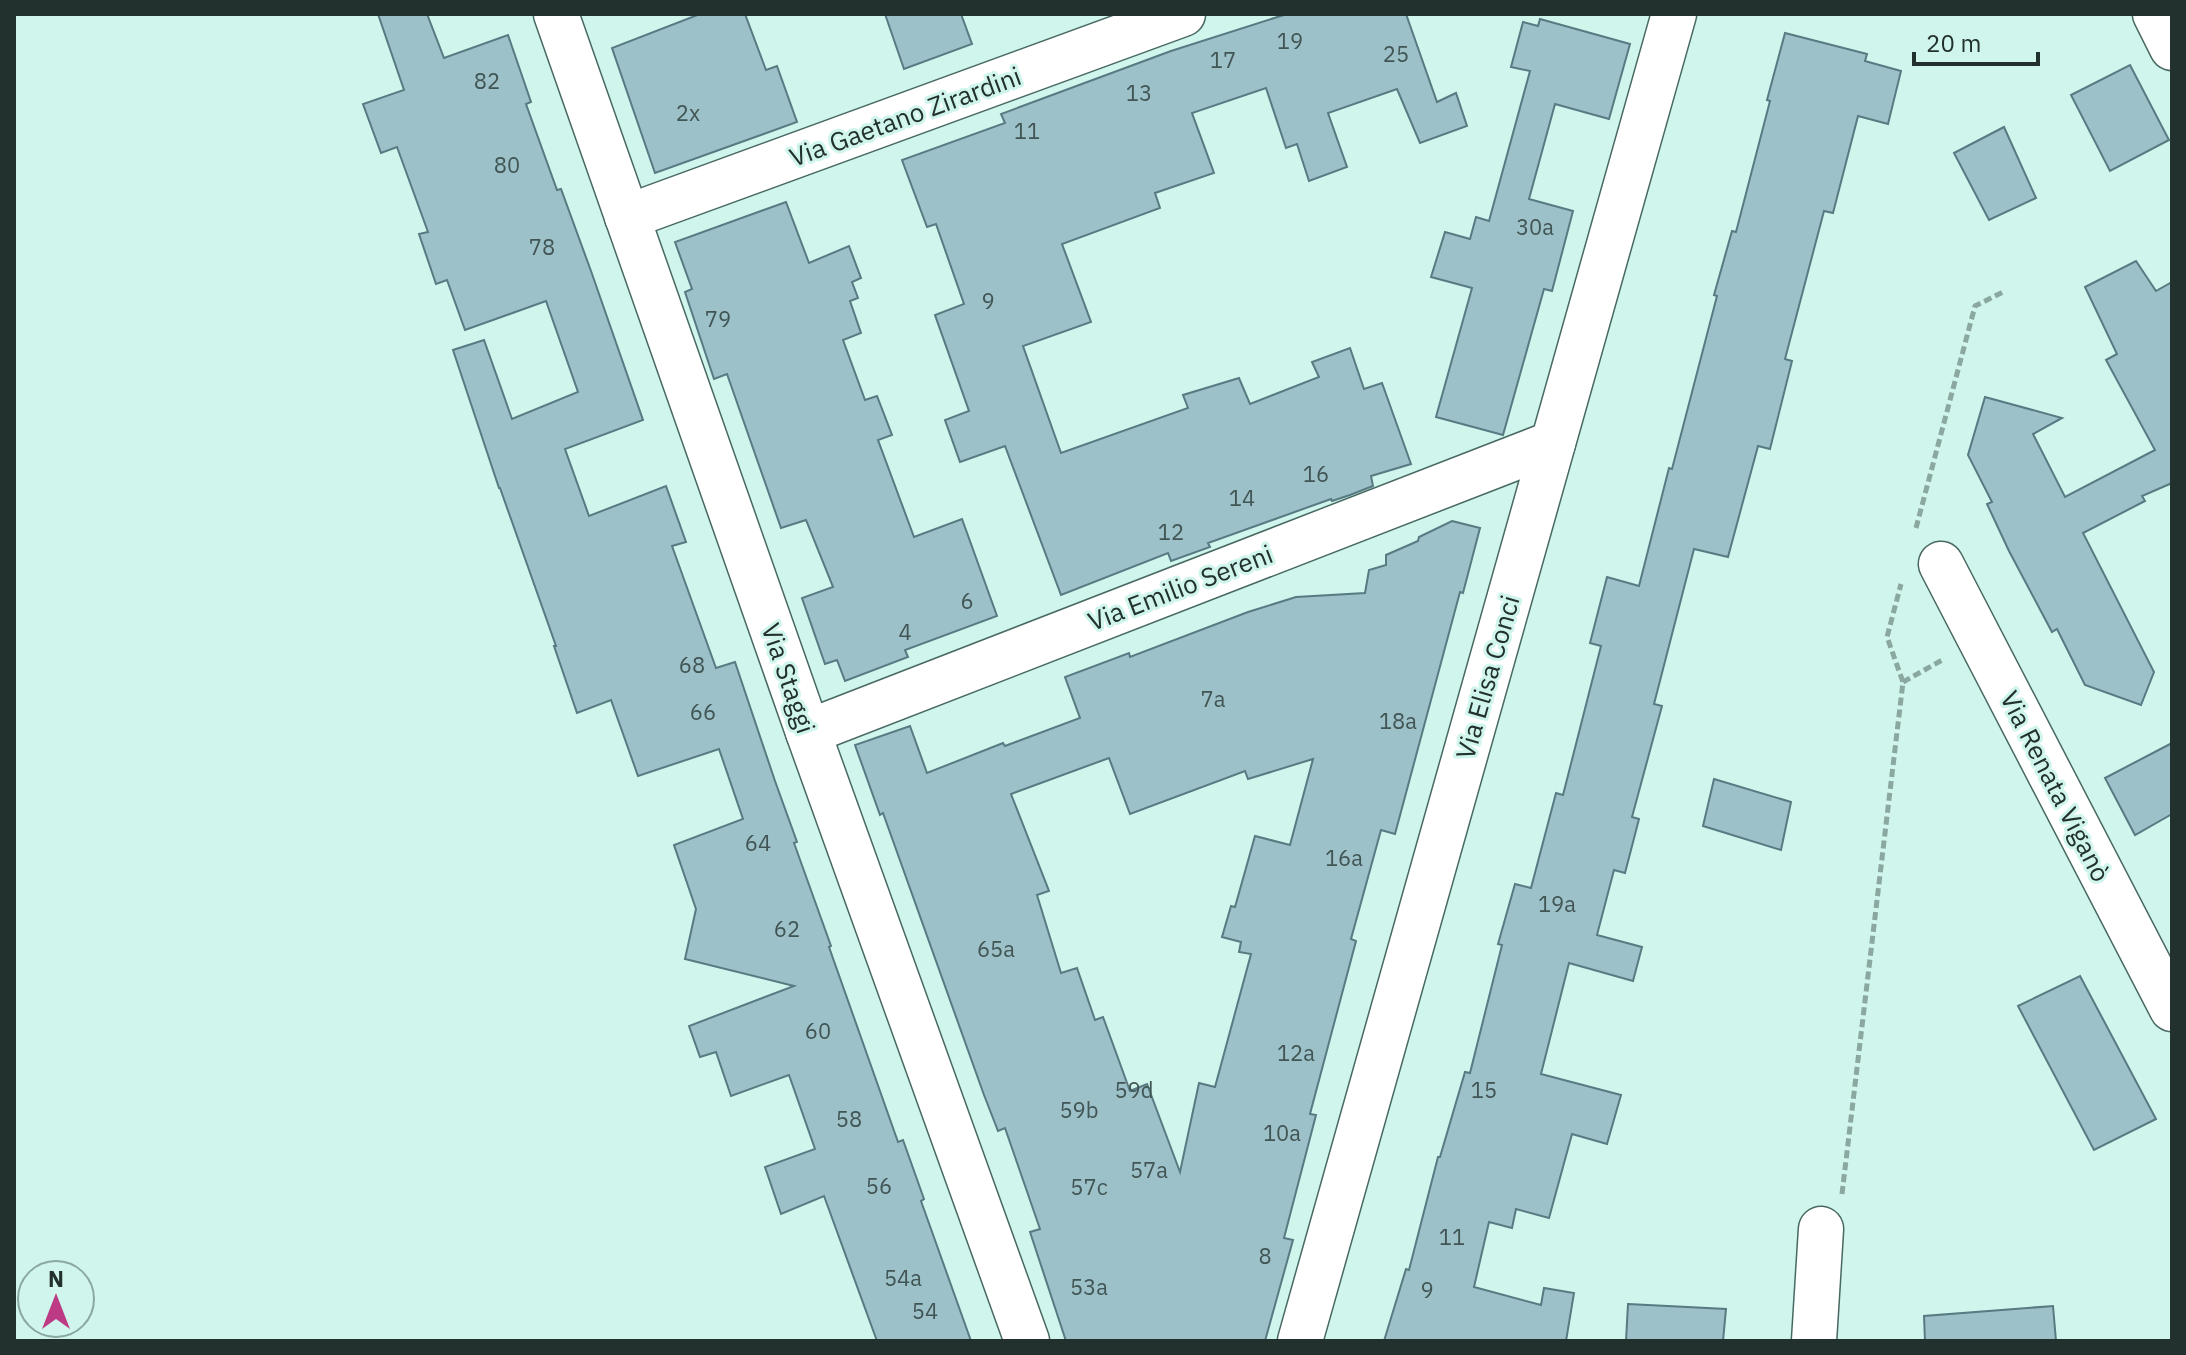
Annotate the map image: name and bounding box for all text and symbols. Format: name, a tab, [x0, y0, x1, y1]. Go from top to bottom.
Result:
scale bar	[1914, 16, 2038, 66]
house number: 19	[1277, 26, 1303, 55]
text: 20 m	[1926, 27, 1981, 59]
house number: 25	[1383, 39, 1409, 68]
house number: 17	[1210, 45, 1236, 74]
street label: Via Gaetano Zirardini	[784, 58, 1026, 174]
house number: 82	[474, 66, 500, 95]
house number: 13	[1126, 78, 1152, 107]
house number: 2x	[676, 98, 700, 127]
house number: 11	[1014, 116, 1040, 145]
house number: 80	[494, 150, 520, 179]
house number: 30a	[1516, 212, 1554, 241]
house number: 78	[529, 232, 555, 261]
house number: 9	[981, 286, 995, 315]
house number: 79	[705, 304, 731, 333]
house number: 16	[1303, 459, 1329, 488]
house number: 14	[1229, 483, 1255, 512]
house number: 12	[1158, 517, 1184, 546]
street label: Via Emilio Sereni	[1083, 536, 1277, 638]
house number: 6	[960, 586, 974, 615]
street label: Via Elisa Conci	[1447, 591, 1527, 763]
house number: 4	[898, 617, 912, 646]
street label: Via Staggi	[754, 618, 824, 738]
house number: 68	[679, 650, 705, 679]
house number: 7a	[1201, 684, 1226, 713]
street label: Via Renata Viganò	[1993, 685, 2119, 887]
house number: 66	[690, 697, 716, 726]
house number: 18a	[1379, 706, 1417, 735]
house number: 64	[745, 828, 771, 857]
house number: 16a	[1325, 843, 1363, 872]
house number: 19a	[1538, 889, 1576, 918]
house number: 62	[774, 914, 800, 943]
house number: 65a	[977, 934, 1015, 963]
house number: 60	[805, 1016, 831, 1045]
house number: 12a	[1277, 1038, 1315, 1067]
house number: 59d	[1114, 1075, 1154, 1104]
house number: 15	[1471, 1075, 1497, 1104]
house number: 59b	[1059, 1095, 1099, 1124]
house number: 58	[836, 1104, 862, 1133]
house number: 10a	[1263, 1118, 1301, 1147]
house number: 57a	[1130, 1155, 1168, 1184]
house number: 56	[866, 1171, 892, 1200]
house number: 57c	[1070, 1172, 1108, 1201]
house number: 11	[1439, 1222, 1465, 1251]
house number: 8	[1258, 1241, 1272, 1270]
north arrow	[16, 1259, 96, 1339]
house number: 54a	[884, 1263, 922, 1292]
text: N	[48, 1264, 64, 1293]
house number: 53a	[1070, 1272, 1108, 1301]
house number: 9	[1420, 1275, 1434, 1304]
house number: 54	[912, 1296, 938, 1325]

